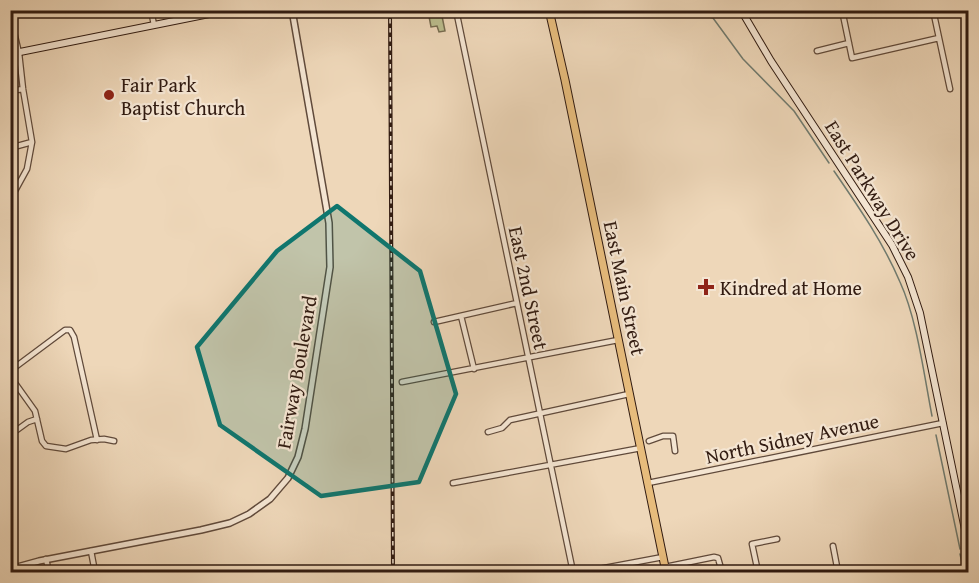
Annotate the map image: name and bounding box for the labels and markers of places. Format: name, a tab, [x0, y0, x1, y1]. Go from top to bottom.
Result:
place label: Fair Park Baptist Church	[121, 70, 245, 122]
marker: Fair Park Baptist Church	[102, 88, 116, 102]
place label: Kindred at Home	[720, 273, 862, 302]
marker: Kindred at Home	[697, 278, 715, 296]

